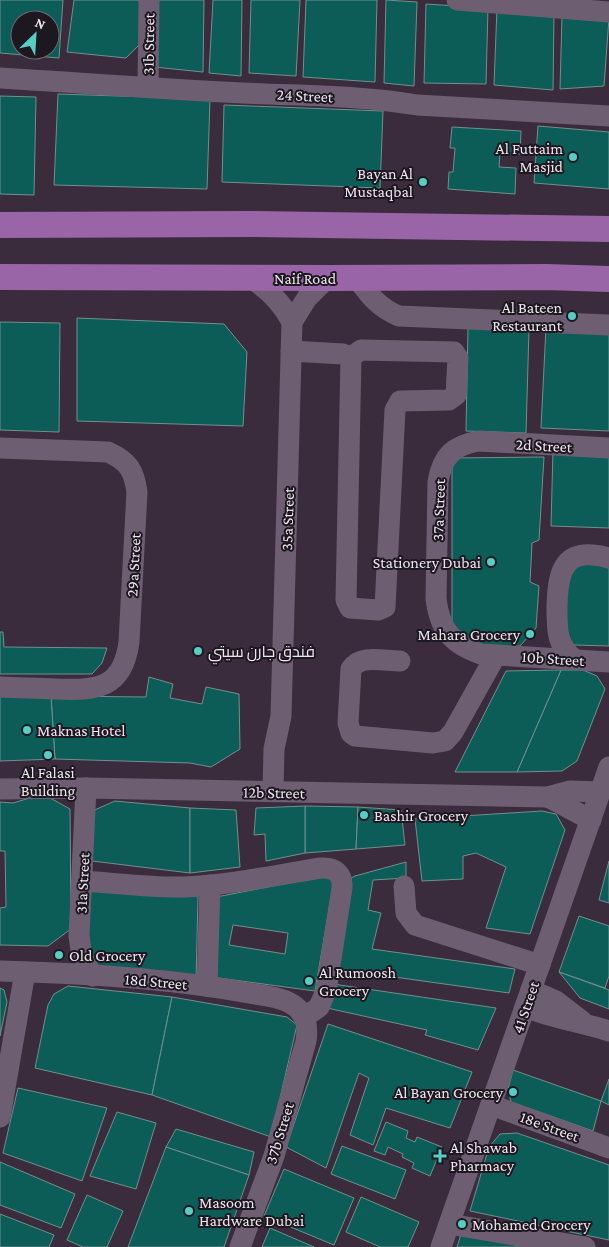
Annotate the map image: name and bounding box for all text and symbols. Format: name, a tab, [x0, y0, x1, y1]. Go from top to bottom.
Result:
north arrow	[10, 10, 60, 60]
street label: 31b Street	[139, 12, 158, 75]
text: N	[33, 14, 49, 33]
street label: 24 Street	[276, 86, 334, 105]
place label: Al Futtaim Masjid	[496, 140, 564, 176]
marker: Al Futtaim Masjid	[567, 151, 579, 163]
place label: Bayan Al Mustaqbal	[344, 165, 413, 201]
marker: Bayan Al Mustaqbal	[417, 176, 429, 188]
street label: Naif Road	[274, 270, 337, 287]
place label: Al Bateen Restaurant	[492, 299, 563, 334]
marker: Al Bateen Restaurant	[566, 310, 578, 322]
street label: 2d Street	[515, 436, 573, 456]
street label: 37a Street	[429, 478, 448, 541]
street label: 35a Street	[278, 487, 297, 551]
street label: 29a Street	[123, 532, 144, 597]
place label: Stationery Dubai	[373, 554, 481, 572]
marker: Stationery Dubai	[485, 556, 497, 568]
place label: Mahara Grocery	[417, 626, 521, 644]
marker: Mahara Grocery	[524, 628, 536, 640]
place label: فندق جارن سيتي	[208, 643, 315, 665]
marker: فندق جارن سيتي	[192, 645, 204, 657]
street label: 10b Street	[521, 648, 586, 669]
place label: Maknas Hotel	[37, 722, 125, 739]
marker: Maknas Hotel	[21, 724, 33, 736]
marker: Al Falasi Building	[42, 749, 54, 761]
place label: Al Falasi Building	[21, 764, 76, 800]
street label: 12b Street	[243, 783, 306, 802]
place label: Bashir Grocery	[374, 807, 469, 825]
marker: Bashir Grocery	[358, 809, 370, 821]
street label: 31a Street	[72, 852, 93, 914]
place label: Old Grocery	[69, 947, 146, 965]
marker: Old Grocery	[53, 949, 65, 961]
place label: Al Rumoosh Grocery	[319, 964, 396, 1000]
street label: 18d Street	[124, 970, 189, 993]
marker: Al Rumoosh Grocery	[303, 975, 315, 987]
street label: 41 Street	[509, 978, 543, 1035]
place label: Al Bayan Grocery	[394, 1084, 504, 1102]
marker: Al Bayan Grocery	[507, 1086, 519, 1098]
street label: 37b Street	[262, 1100, 297, 1166]
street label: 18e Street	[518, 1108, 582, 1145]
place label: Al Shawab Pharmacy	[450, 1139, 517, 1175]
marker: Al Shawab Pharmacy	[434, 1150, 446, 1162]
place label: Masoom Hardware Dubai	[199, 1194, 304, 1229]
marker: Masoom Hardware Dubai	[183, 1205, 195, 1217]
place label: Mohamed Grocery	[472, 1216, 591, 1234]
marker: Mohamed Grocery	[456, 1218, 468, 1230]

